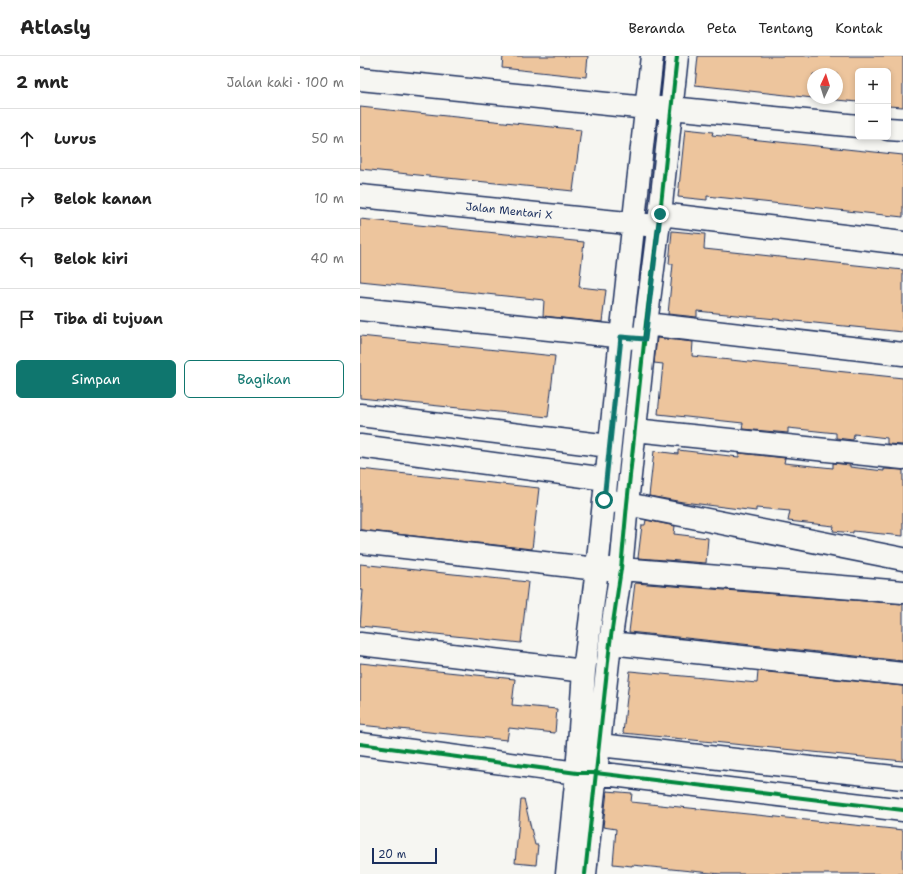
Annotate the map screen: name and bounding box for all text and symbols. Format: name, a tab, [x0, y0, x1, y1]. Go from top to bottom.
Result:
text: Atlasly	[20, 15, 91, 40]
text: Beranda	[628, 19, 685, 37]
text: Peta	[707, 19, 737, 37]
text: Tentang	[759, 19, 813, 37]
text: Kontak	[835, 19, 883, 37]
north arrow	[807, 68, 843, 104]
map controls	[855, 68, 891, 140]
button: +	[855, 68, 891, 104]
text: 2 mnt	[16, 71, 69, 93]
text: Jalan kaki · 100 m	[227, 74, 344, 91]
button: −	[855, 104, 891, 140]
icon: ahead	[16, 128, 38, 150]
text: Lurus	[54, 129, 96, 149]
text: 50 m	[311, 130, 344, 147]
icon: right	[16, 188, 38, 210]
text: Belok kanan	[54, 189, 152, 209]
text: 10 m	[314, 190, 344, 207]
street label: Jalan Mentari X	[465, 199, 553, 223]
route end	[651, 205, 669, 223]
icon: left	[16, 248, 38, 270]
text: Belok kiri	[54, 249, 128, 269]
text: 40 m	[310, 250, 344, 267]
icon: arrive	[16, 308, 38, 330]
text: Tiba di tujuan	[54, 309, 163, 329]
button: Simpan	[16, 360, 176, 398]
button: Bagikan	[184, 360, 344, 398]
route start	[595, 491, 613, 509]
scale bar	[372, 846, 437, 865]
text: 20 m	[378, 847, 406, 862]

